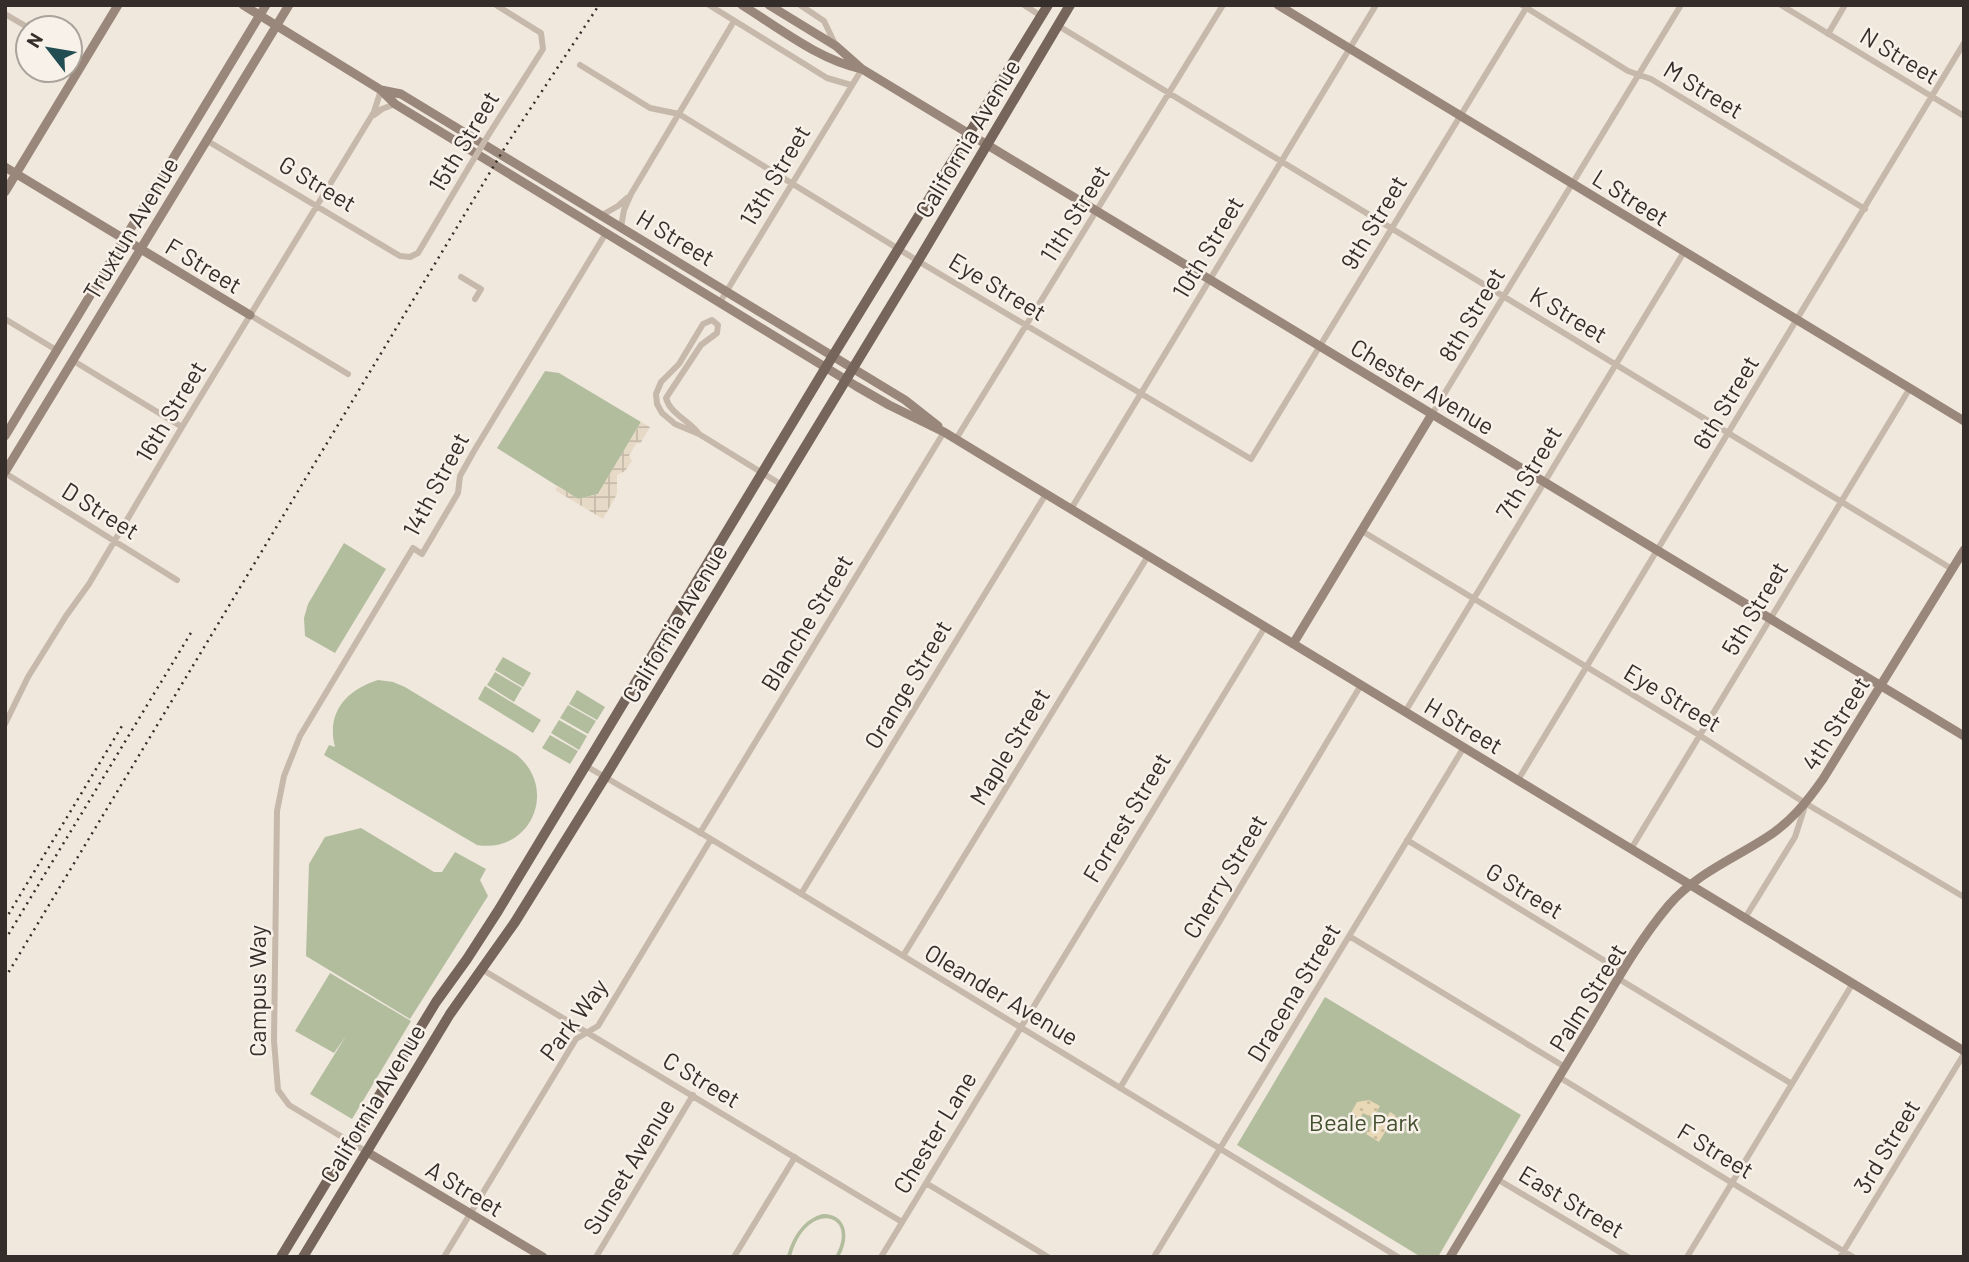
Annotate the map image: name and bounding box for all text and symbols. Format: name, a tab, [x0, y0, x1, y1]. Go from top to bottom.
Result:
north arrow	[14, 14, 84, 84]
street label: N Street	[1855, 20, 1945, 90]
text: N	[21, 29, 47, 51]
street label: California Avenue	[908, 53, 1026, 223]
street label: M Street	[1659, 54, 1749, 124]
street label: 15th Street	[422, 85, 504, 197]
street label: 13th Street	[733, 119, 815, 231]
street label: G Street	[274, 149, 362, 217]
street label: Truxtun Avenue	[76, 152, 184, 304]
street label: 11th Street	[1033, 159, 1115, 267]
street label: L Street	[1588, 162, 1674, 232]
street label: 9th Street	[1334, 170, 1412, 274]
street label: 10th Street	[1165, 191, 1249, 303]
street label: H Street	[632, 202, 720, 272]
street label: F Street	[161, 231, 247, 299]
street label: Eye Street	[944, 246, 1052, 326]
street label: 8th Street	[1432, 262, 1510, 366]
street label: K Street	[1525, 280, 1613, 348]
street label: Chester Avenue	[1346, 332, 1500, 440]
street label: 6th Street	[1686, 350, 1764, 454]
street label: 16th Street	[129, 355, 211, 467]
street label: 7th Street	[1489, 420, 1567, 524]
street label: 14th Street	[396, 427, 474, 541]
street label: D Street	[57, 475, 145, 545]
street label: California Avenue	[615, 538, 733, 708]
street label: Blanche Street	[754, 549, 858, 695]
street label: 5th Street	[1715, 556, 1793, 660]
street label: Orange Street	[857, 614, 957, 754]
street label: Eye Street	[1619, 657, 1727, 737]
street label: 4th Street	[1795, 671, 1875, 775]
street label: Maple Street	[963, 682, 1055, 810]
street label: H Street	[1420, 690, 1508, 760]
street label: Forrest Street	[1076, 747, 1176, 887]
street label: Cherry Street	[1176, 809, 1272, 943]
street label: G Street	[1481, 856, 1569, 924]
street label: Dracena Street	[1240, 917, 1346, 1067]
street label: Campus Way	[242, 925, 271, 1057]
street label: Oleander Avenue	[920, 937, 1084, 1051]
street label: Palm Street	[1542, 938, 1632, 1056]
street label: Park Way	[533, 972, 613, 1066]
street label: California Avenue	[313, 1018, 431, 1188]
street label: C Street	[658, 1045, 746, 1113]
street label: Chester Lane	[886, 1066, 982, 1198]
street label: Sunset Avenue	[576, 1093, 680, 1239]
street label: 3rd Street	[1847, 1094, 1925, 1198]
park label: Beale Park	[1309, 1107, 1419, 1136]
street label: F Street	[1673, 1116, 1759, 1184]
street label: A Street	[421, 1154, 509, 1222]
street label: East Street	[1514, 1158, 1630, 1244]

